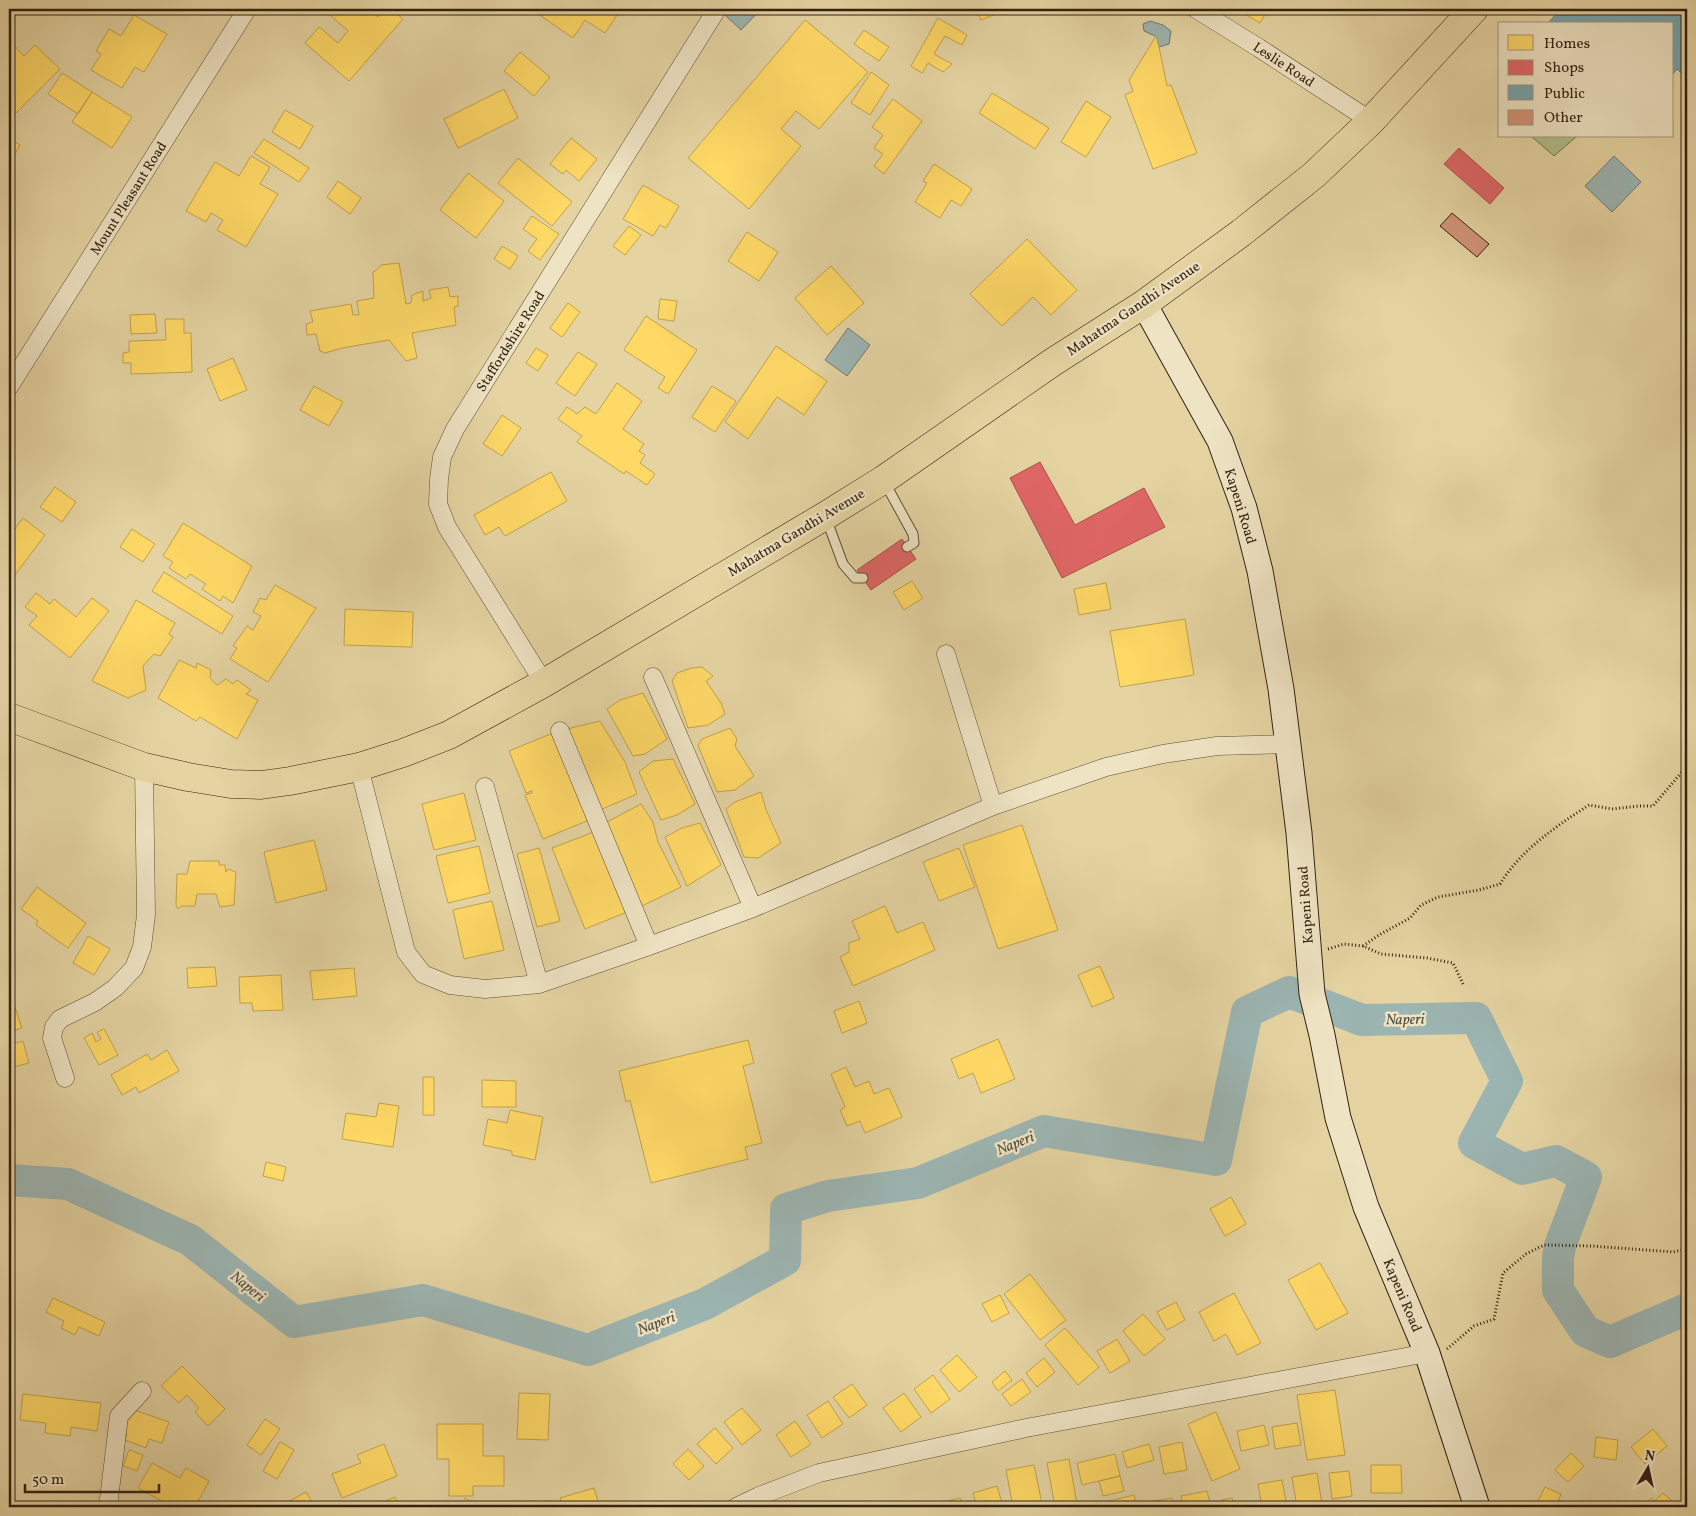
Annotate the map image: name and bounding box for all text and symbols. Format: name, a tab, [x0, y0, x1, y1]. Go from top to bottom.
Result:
legend	[1498, 22, 1674, 138]
text: Homes	[1544, 34, 1590, 55]
street label: Leslie Road	[1249, 38, 1318, 92]
text: Shops	[1544, 58, 1584, 79]
text: Public	[1544, 84, 1585, 105]
text: Other	[1544, 108, 1583, 129]
street label: Mount Pleasant Road	[87, 138, 172, 259]
street label: Mahatma Gandhi Avenue	[1064, 257, 1204, 361]
street label: Staffordshire Road	[473, 288, 550, 396]
street label: Kapeni Road	[1219, 466, 1260, 547]
street label: Mahatma Gandhi Avenue	[725, 485, 869, 582]
street label: Kapeni Road	[1294, 865, 1319, 945]
water label: Naperi	[1385, 1010, 1425, 1031]
water label: Naperi	[994, 1127, 1038, 1161]
street label: Kapeni Road	[1378, 1256, 1426, 1335]
water label: Naperi	[225, 1267, 269, 1308]
water label: Naperi	[635, 1308, 679, 1341]
north arrow	[1624, 1444, 1674, 1494]
text: N	[1643, 1446, 1656, 1467]
scale bar	[25, 1461, 159, 1493]
text: 50 m	[32, 1470, 64, 1491]

